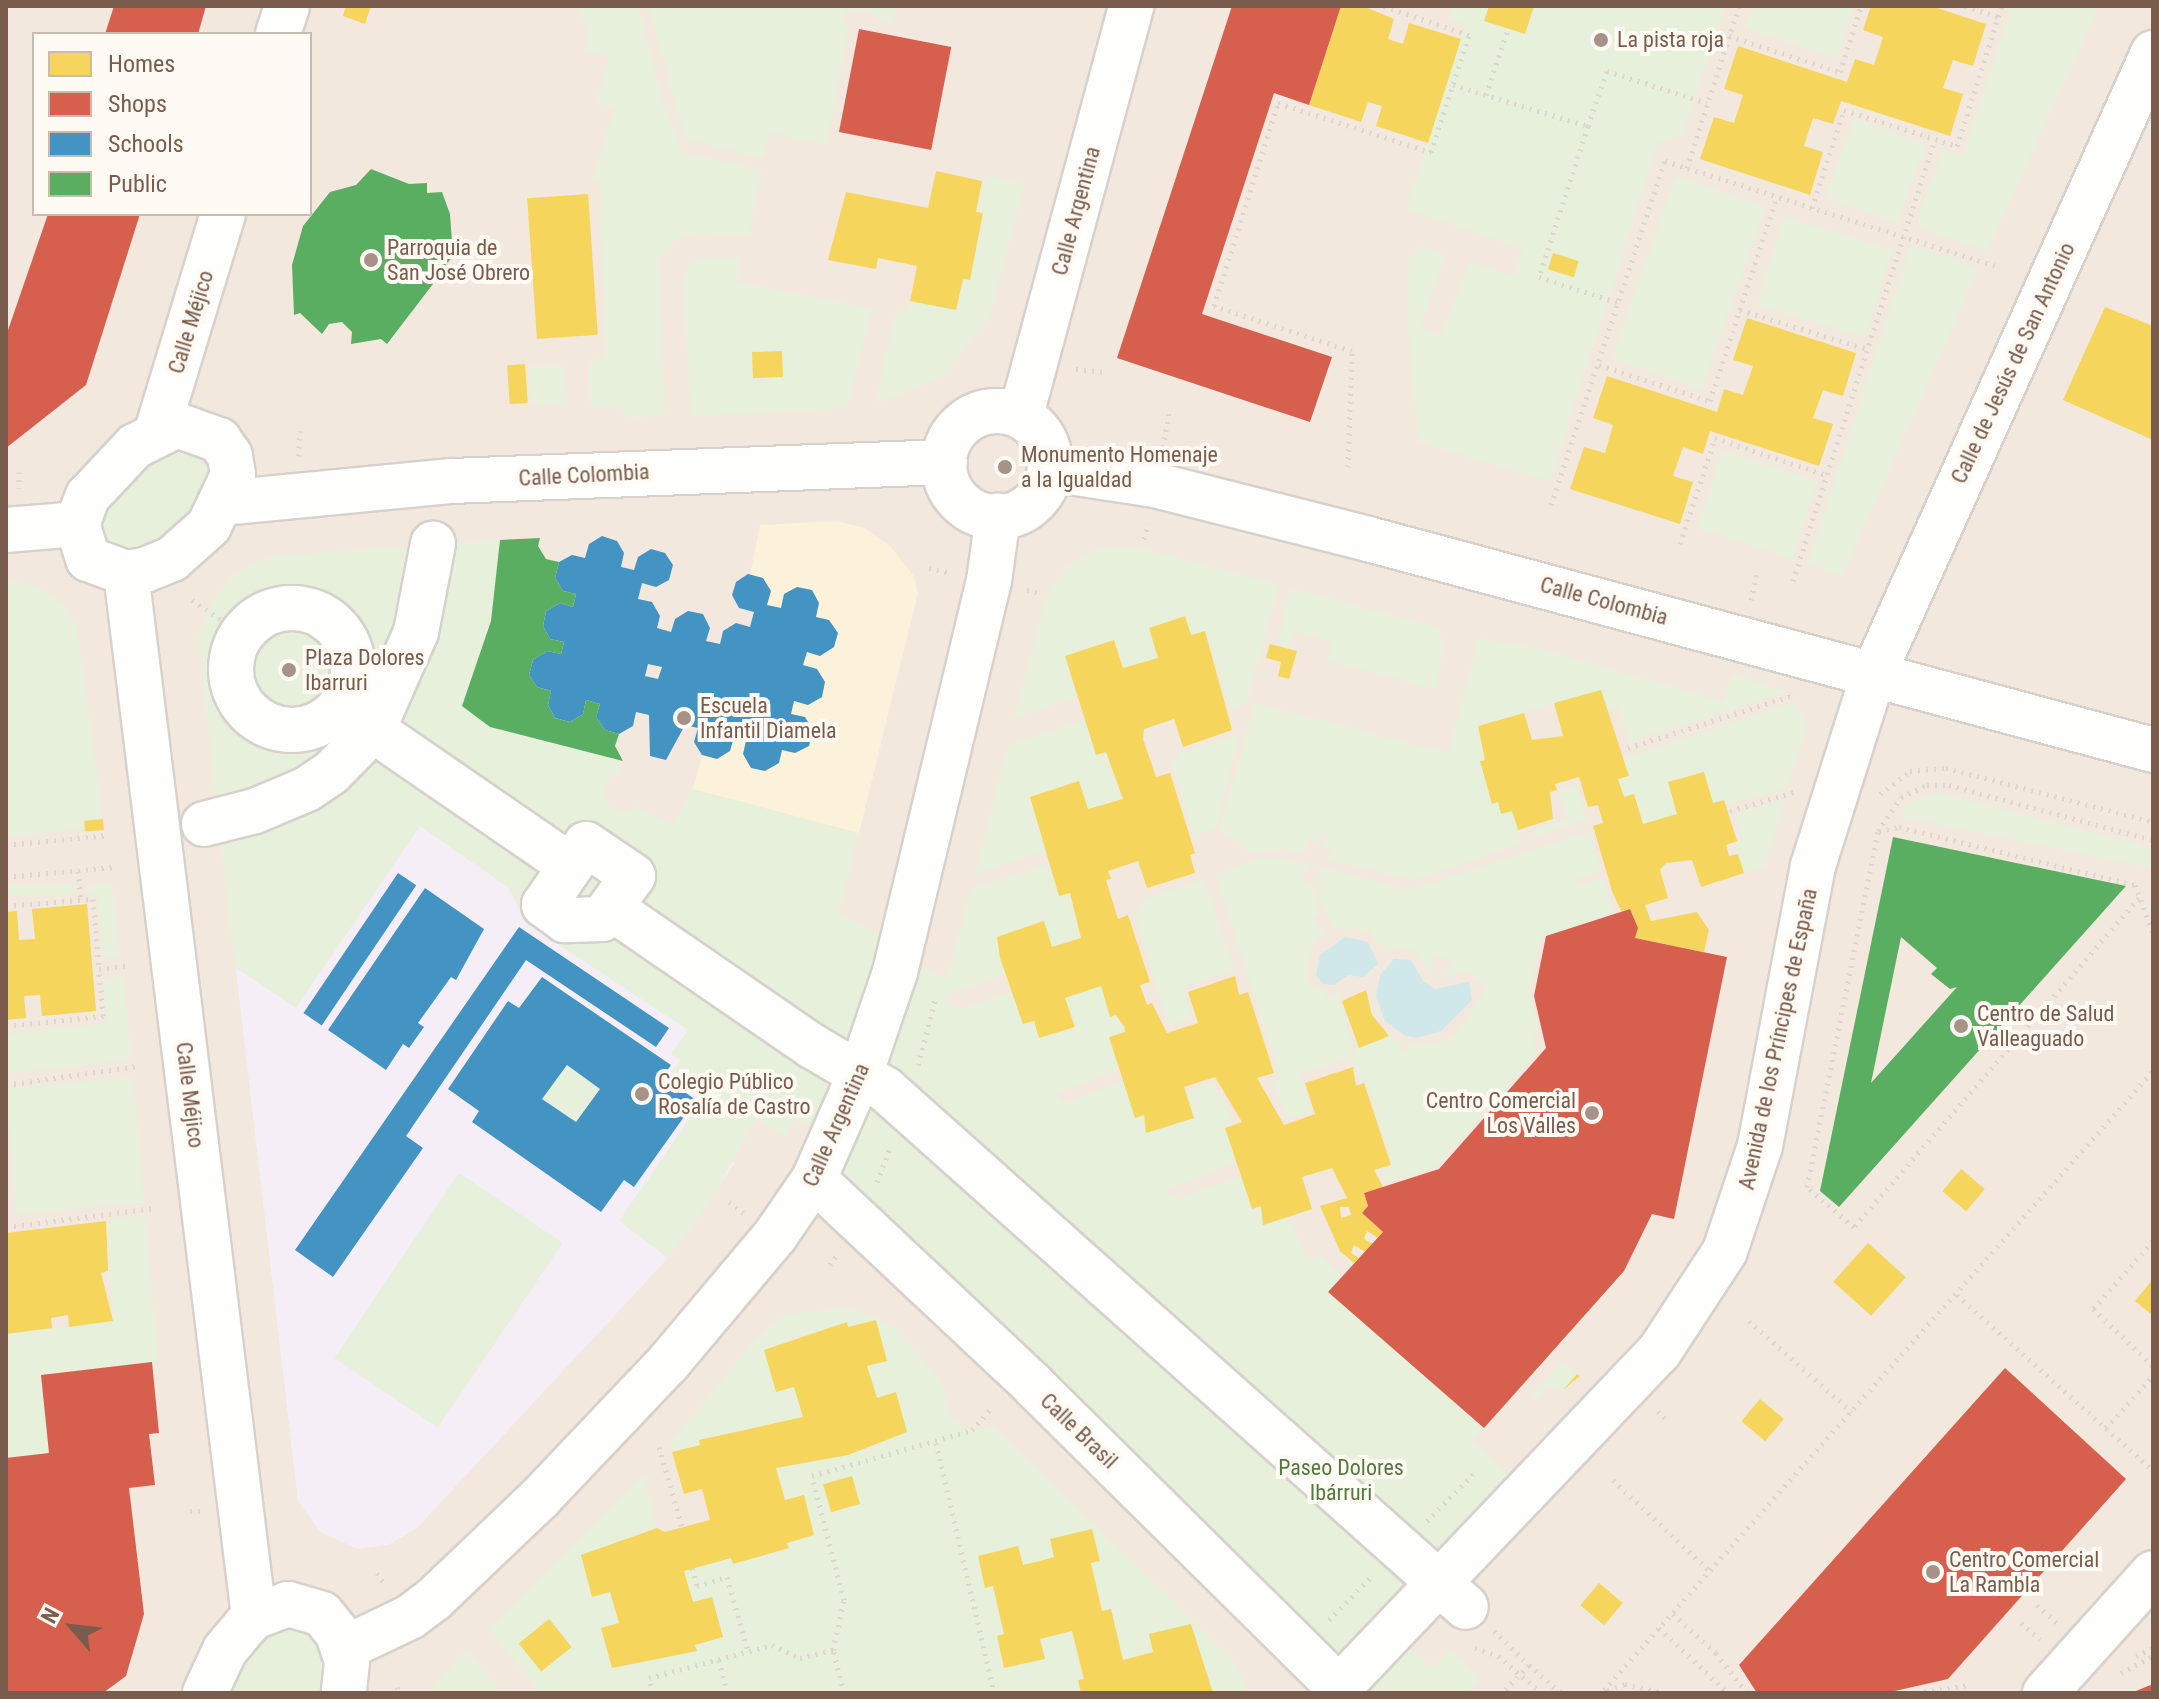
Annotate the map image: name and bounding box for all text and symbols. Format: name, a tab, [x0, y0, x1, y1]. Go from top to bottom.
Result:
place label: La pista roja	[1617, 27, 1724, 53]
marker: La pista roja	[1592, 31, 1610, 49]
legend	[32, 32, 312, 216]
text: Homes	[108, 50, 175, 78]
text: Shops	[108, 90, 167, 118]
text: Schools	[108, 130, 184, 158]
street label: Calle Argentina	[1046, 144, 1106, 278]
text: Public	[108, 170, 167, 198]
place label: Parroquia de San José Obrero	[387, 234, 530, 286]
street label: Calle de Jesús de San Antonio	[1946, 238, 2080, 488]
marker: Parroquia de San José Obrero	[362, 251, 380, 269]
street label: Calle Méjico	[163, 267, 219, 377]
place label: Monumento Homenaje a la Igualdad	[1021, 441, 1218, 492]
street label: Calle Colombia	[518, 458, 650, 492]
marker: Monumento Homenaje a la Igualdad	[996, 458, 1014, 476]
street label: Calle Colombia	[1537, 571, 1671, 631]
place label: Plaza Dolores Ibarruri	[305, 644, 425, 696]
marker: Plaza Dolores Ibarruri	[280, 661, 298, 679]
place label: Escuela Infantil Diamela	[700, 692, 837, 744]
marker: Escuela Infantil Diamela	[675, 709, 693, 727]
street label: Avenida de los Príncipes de España	[1733, 886, 1823, 1192]
place label: Centro de Salud Valleaguado	[1977, 1000, 2114, 1052]
marker: Centro de Salud Valleaguado	[1952, 1017, 1970, 1035]
street label: Calle Méjico	[170, 1040, 210, 1150]
street label: Calle Argentina	[797, 1059, 875, 1191]
place label: Colegio Público Rosalía de Castro	[658, 1068, 810, 1120]
marker: Colegio Público Rosalía de Castro	[633, 1085, 651, 1103]
place label: Centro Comercial Los Valles	[1426, 1087, 1576, 1138]
marker: Centro Comercial Los Valles	[1583, 1104, 1601, 1122]
street label: Calle Brasil	[1035, 1388, 1123, 1474]
park label: Paseo Dolores Ibárruri	[1278, 1454, 1404, 1506]
place label: Centro Comercial La Rambla	[1949, 1546, 2099, 1598]
marker: Centro Comercial La Rambla	[1924, 1563, 1942, 1581]
north arrow	[32, 1587, 112, 1667]
text: N	[36, 1604, 65, 1627]

